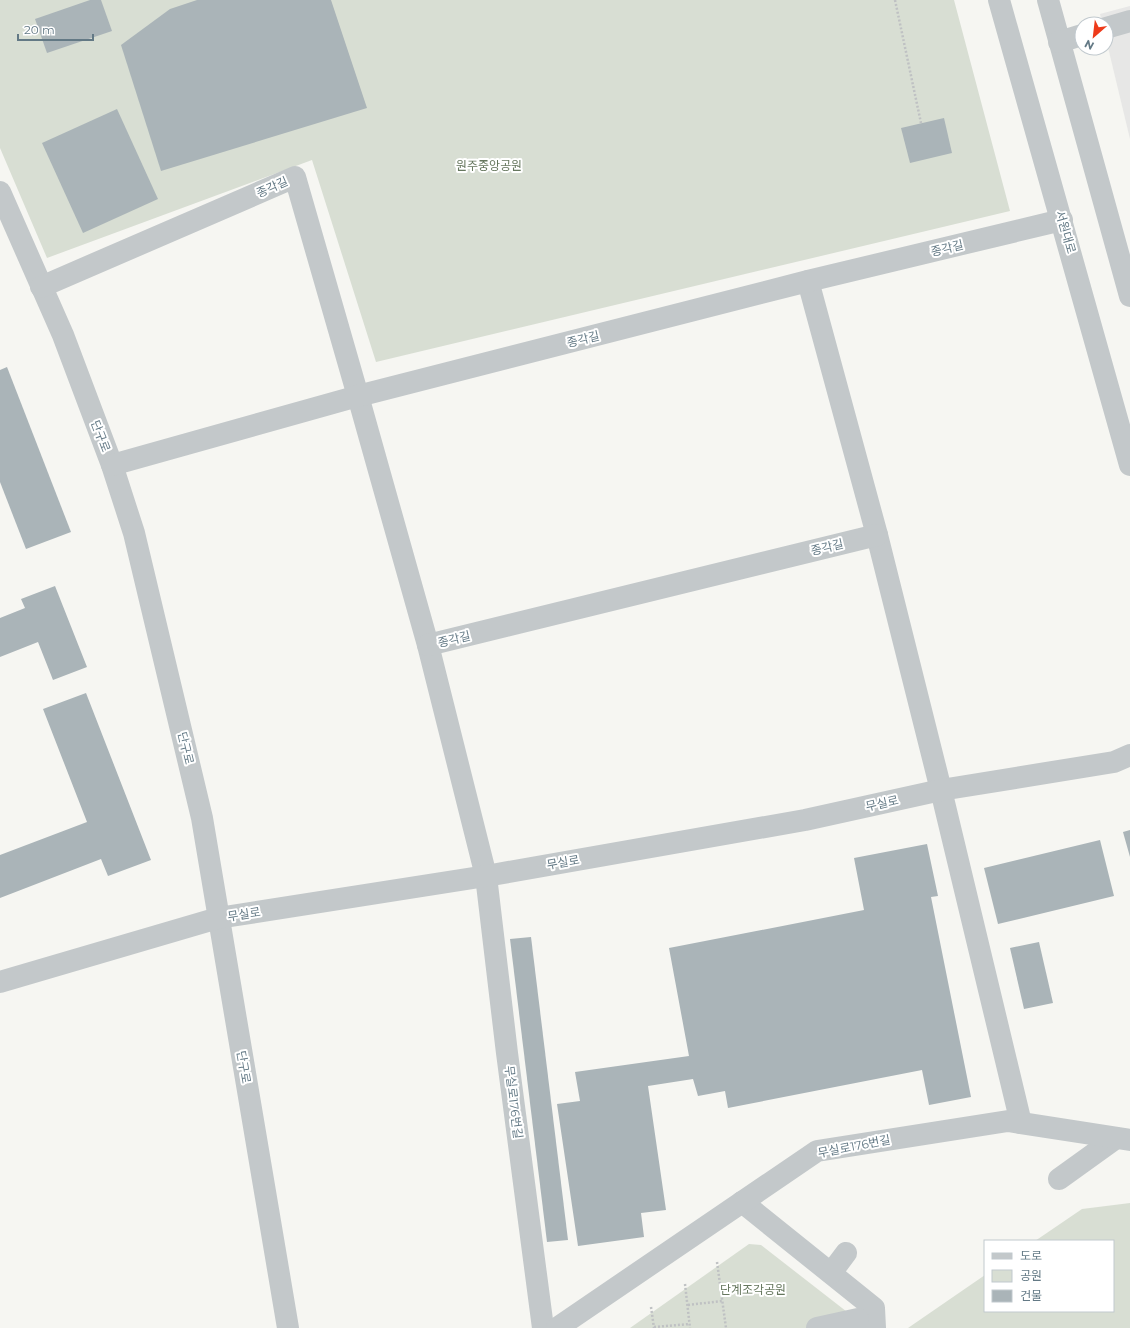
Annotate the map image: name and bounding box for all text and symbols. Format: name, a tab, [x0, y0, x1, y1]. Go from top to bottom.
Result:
scale bar	[18, 16, 93, 42]
north arrow	[1074, 16, 1114, 56]
text: 20 m	[24, 22, 55, 37]
text: N	[1082, 37, 1097, 53]
park label: 원주중앙공원	[456, 158, 522, 173]
street label: 종각길	[254, 173, 290, 201]
street label: 서원대로	[1053, 209, 1079, 255]
street label: 종각길	[929, 237, 965, 259]
street label: 종각길	[565, 328, 601, 350]
street label: 단구로	[88, 418, 114, 454]
street label: 종각길	[809, 536, 845, 558]
street label: 종각길	[436, 628, 472, 650]
street label: 단구로	[175, 730, 197, 766]
street label: 무실로	[864, 792, 900, 814]
street label: 무실로	[545, 852, 581, 872]
street label: 무실로	[226, 904, 262, 924]
street label: 단구로	[234, 1049, 254, 1085]
street label: 무실로176번길	[502, 1065, 526, 1139]
street label: 무실로176번길	[816, 1132, 892, 1160]
legend	[984, 1240, 1114, 1312]
text: 도로	[1020, 1248, 1042, 1263]
text: 공원	[1020, 1268, 1042, 1283]
park label: 단계조각공원	[720, 1282, 786, 1297]
text: 건물	[1020, 1288, 1042, 1303]

